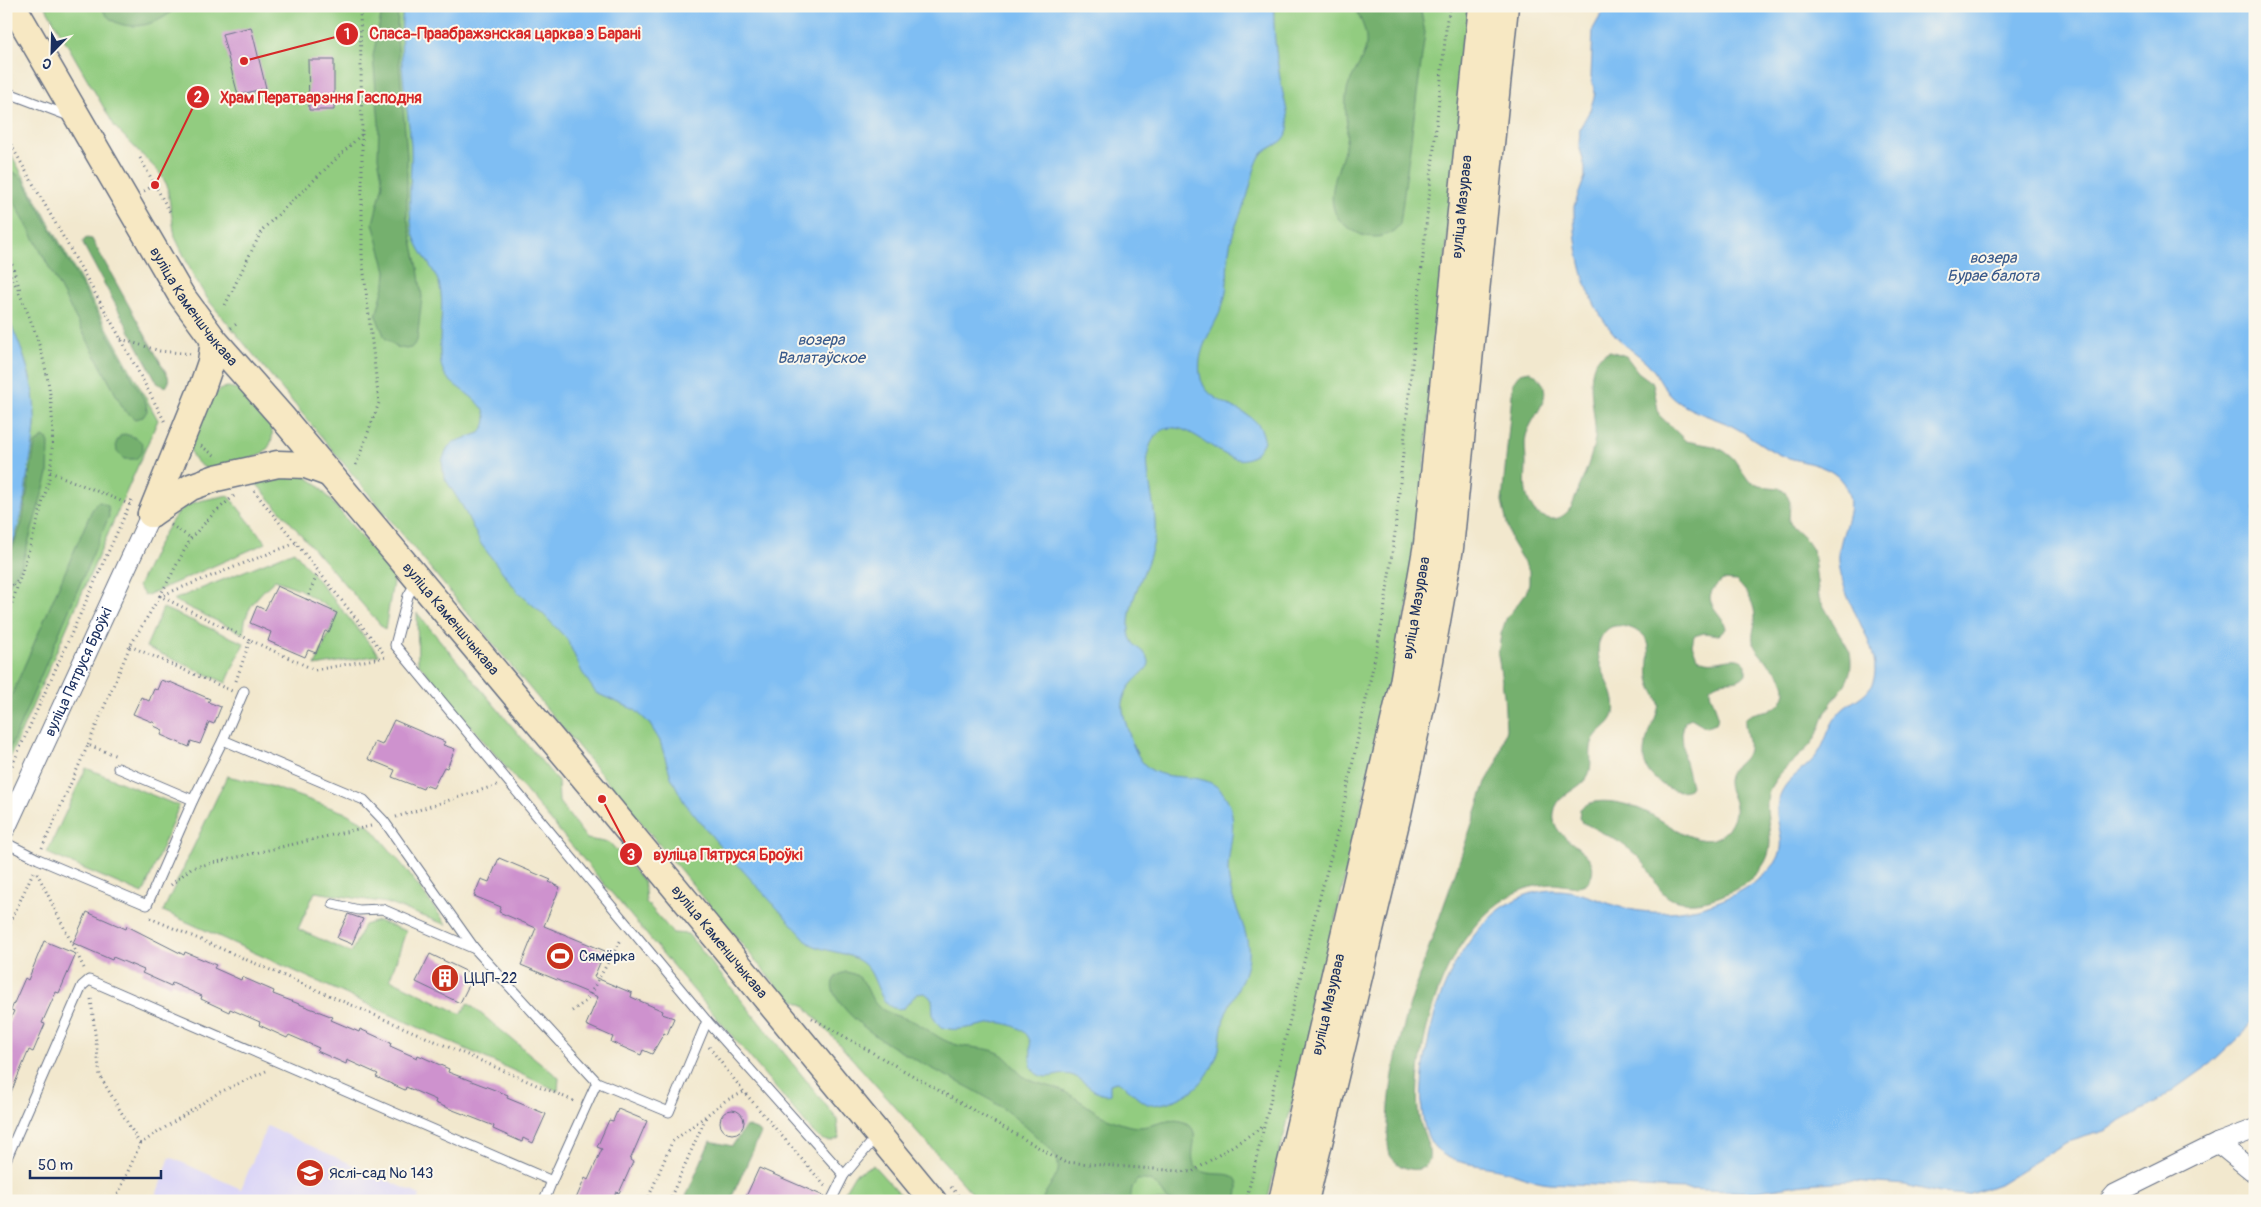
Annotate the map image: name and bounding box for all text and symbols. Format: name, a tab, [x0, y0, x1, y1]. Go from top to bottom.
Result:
callout: Спаса-Праабражэнская царква з Барані	[334, 18, 651, 49]
text: Спаса-Праабражэнская царква з Барані	[369, 24, 641, 44]
text: 1	[344, 25, 350, 44]
north arrow	[28, 28, 78, 78]
text: С	[39, 54, 54, 73]
callout: Храм Ператварэння Гасподня	[186, 82, 432, 113]
text: 2	[194, 88, 202, 107]
text: Храм Ператварэння Гасподня	[220, 88, 422, 108]
street label: вуліца Мазурава	[1447, 154, 1476, 259]
street label: вуліца Каменшчыкава	[146, 244, 242, 370]
water label: возера Бурае балота	[1947, 248, 2040, 286]
water label: возера Валатаўское	[777, 330, 867, 368]
street label: вуліца Мазурава	[1398, 555, 1434, 661]
street label: вуліца Каменшчыкава	[398, 558, 504, 679]
street label: вуліца Пятруся Броўкі	[40, 604, 116, 739]
callout: вуліца Пятруся Броўкі	[618, 839, 812, 870]
text: вуліца Пятруся Броўкі	[653, 845, 803, 865]
text: 3	[627, 846, 635, 865]
street label: вуліца Каменшчыкава	[667, 881, 772, 1002]
sports icon: Сямёрка	[545, 941, 575, 971]
place label: Сямёрка	[579, 947, 635, 966]
street label: вуліца Мазурава	[1307, 952, 1349, 1057]
building icon: ЦЦП-22	[430, 963, 460, 993]
place label: ЦЦП-22	[464, 969, 517, 988]
scale bar	[30, 1147, 161, 1179]
text: 50 m	[38, 1156, 73, 1175]
school or university icon: Яслі-сад № 143	[295, 1158, 325, 1188]
place label: Яслі-сад № 143	[329, 1164, 434, 1183]

